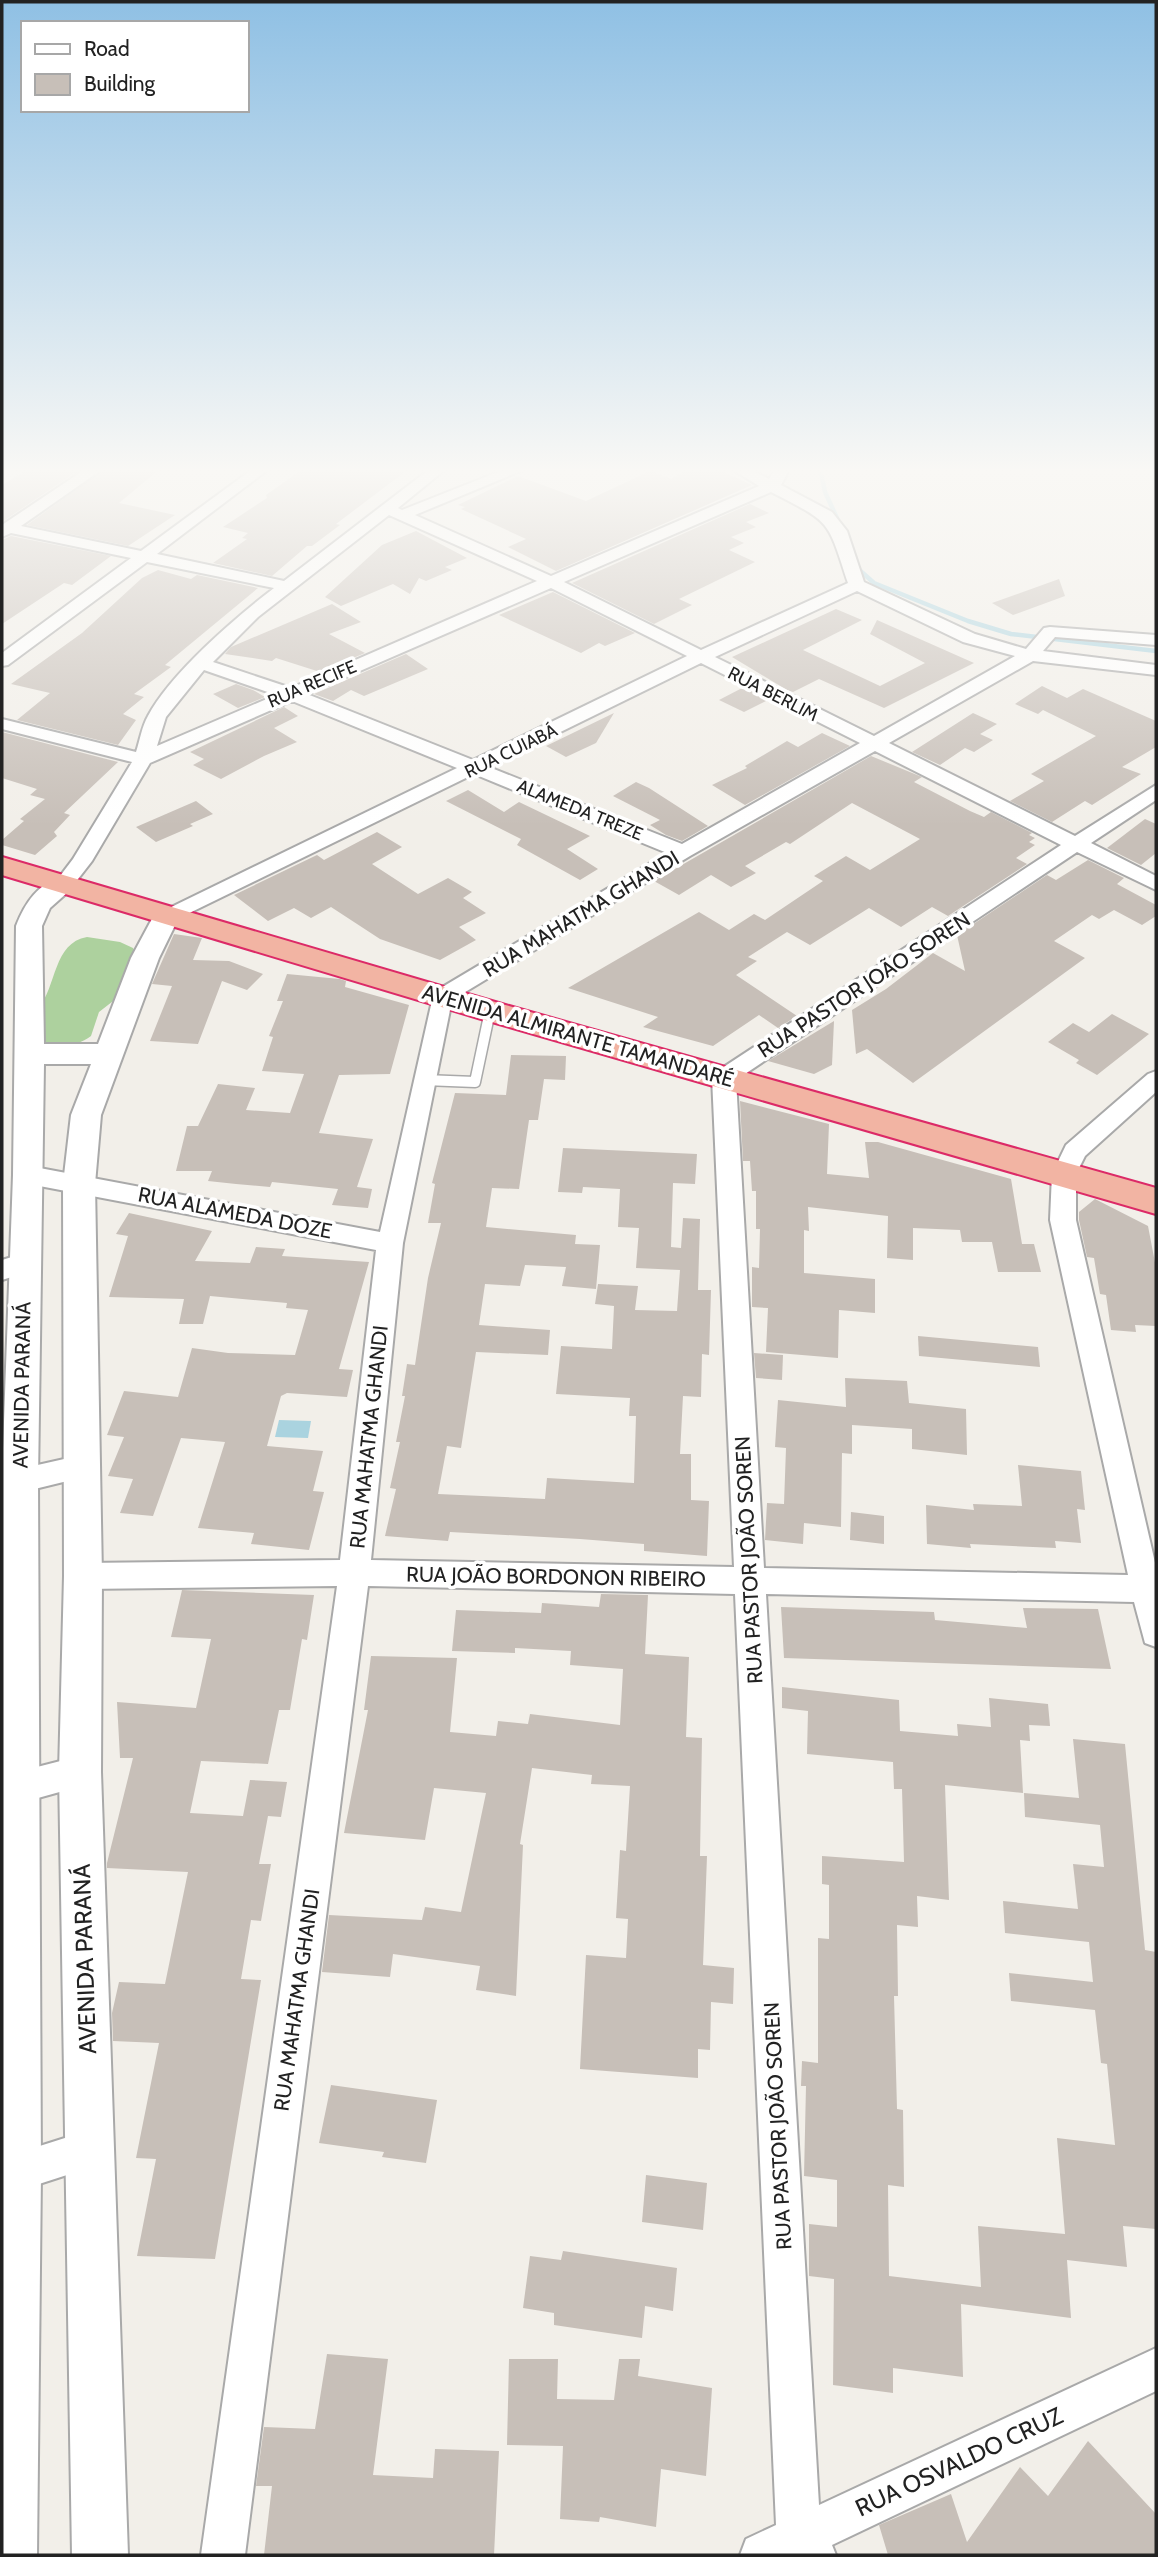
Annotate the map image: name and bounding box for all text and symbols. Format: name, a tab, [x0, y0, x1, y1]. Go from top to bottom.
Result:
legend	[21, 21, 248, 112]
text: Road	[84, 36, 130, 61]
text: Building	[84, 71, 156, 96]
street label: RUA RECIFE	[264, 655, 360, 713]
street label: RUA BERLIM	[724, 662, 822, 726]
street label: RUA CUIABÁ	[461, 719, 561, 783]
street label: ALAMEDA TREZE	[514, 775, 646, 845]
street label: RUA MAHATMA GHANDI	[478, 845, 683, 982]
street label: RUA PASTOR JOÃO SOREN	[752, 906, 975, 1063]
street label: AVENIDA ALMIRANTE TAMANDARÉ	[420, 979, 737, 1092]
street label: RUA ALAMEDA DOZE	[136, 1181, 334, 1244]
street label: AVENIDA PARANÁ	[8, 1301, 35, 1468]
street label: RUA MAHATMA GHANDI	[344, 1324, 393, 1550]
street label: RUA PASTOR JOÃO SOREN	[729, 1435, 767, 1685]
street label: RUA JOÃO BORDONON RIBEIRO	[406, 1560, 706, 1592]
street label: AVENIDA PARANÁ	[67, 1863, 102, 2055]
street label: RUA MAHATMA GHANDI	[269, 1887, 325, 2113]
street label: RUA PASTOR JOÃO SOREN	[758, 2001, 796, 2251]
street label: RUA OSVALDO CRUZ	[851, 2400, 1068, 2522]

